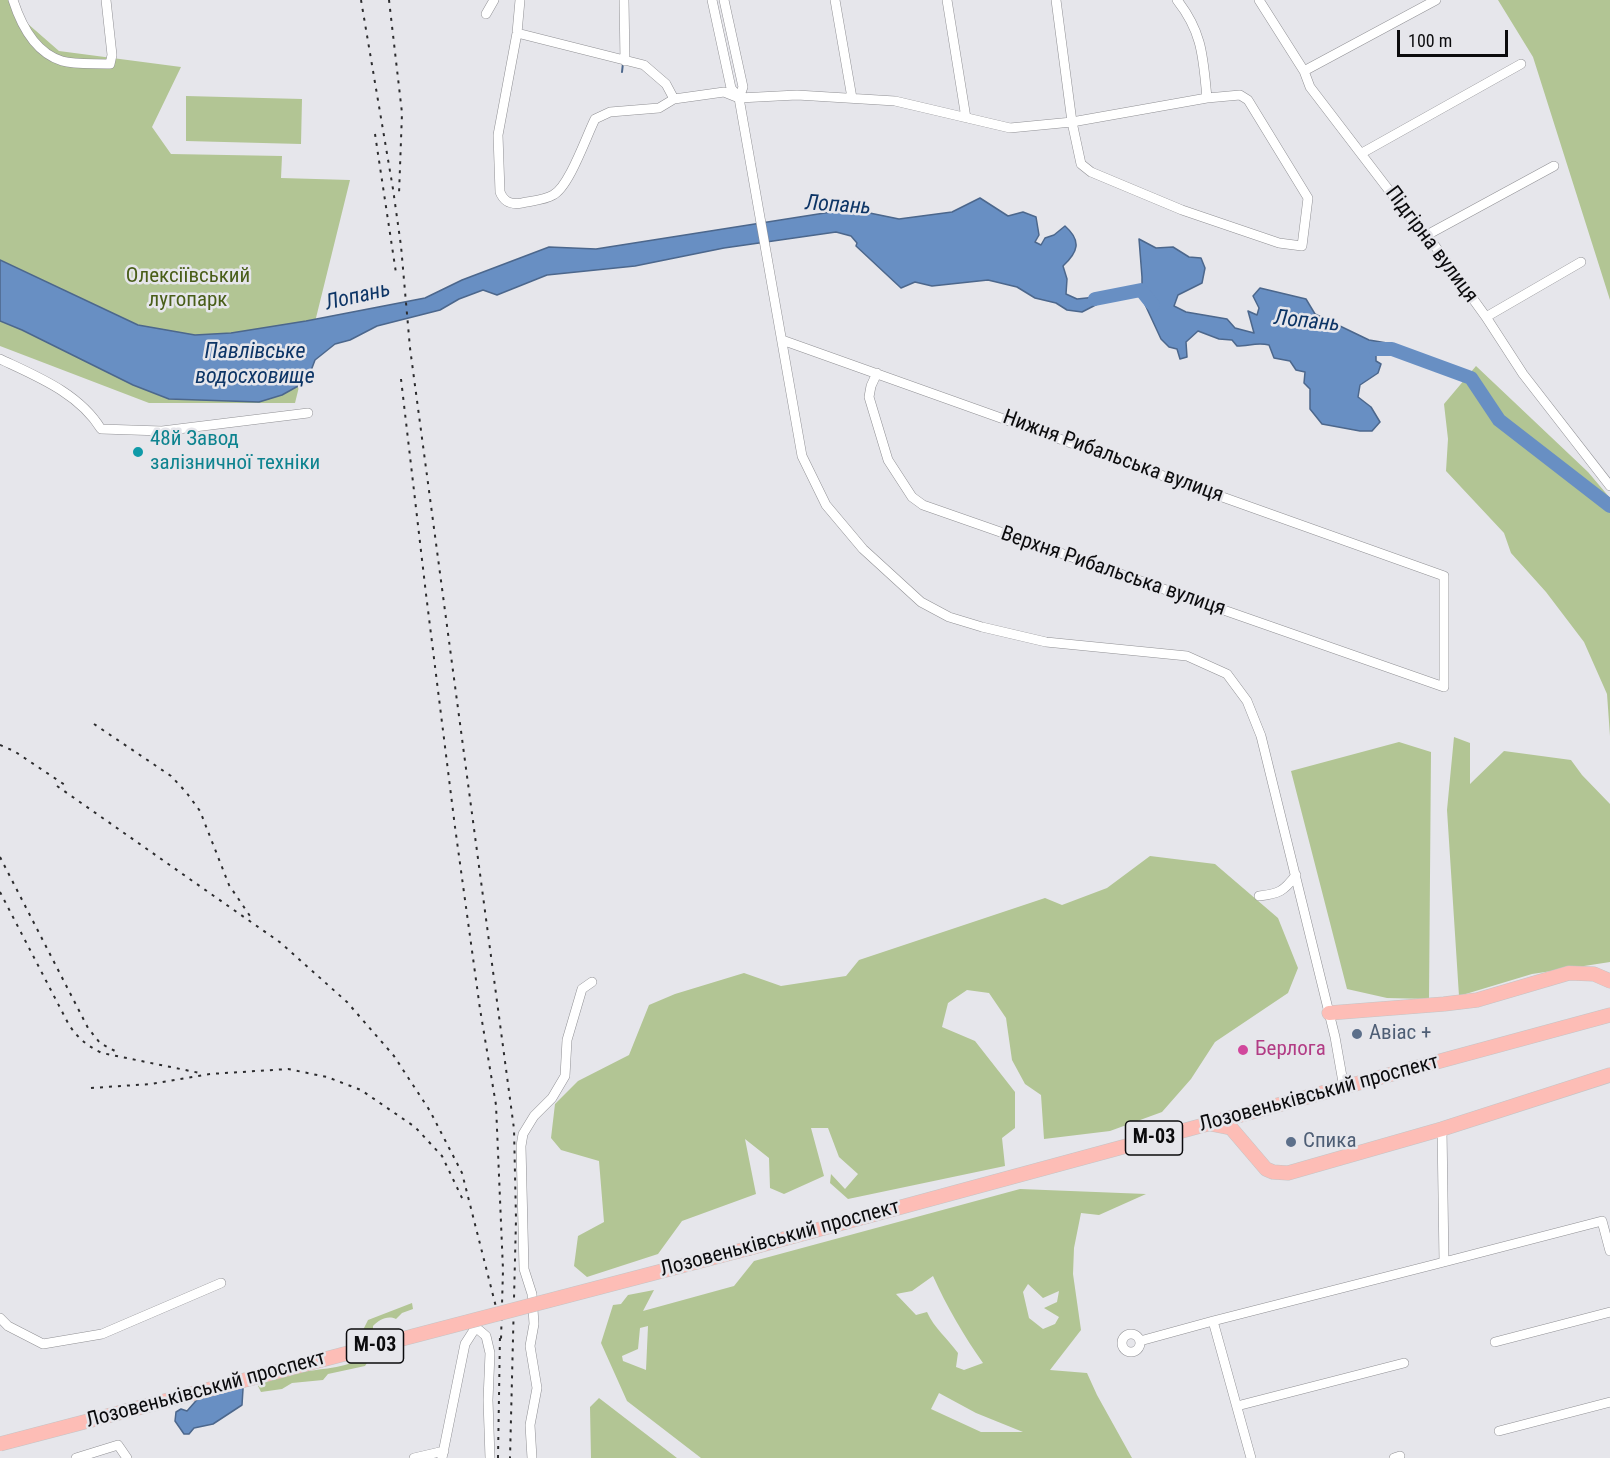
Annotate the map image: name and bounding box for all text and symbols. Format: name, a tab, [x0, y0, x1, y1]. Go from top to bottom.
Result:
scale bar	[1400, 18, 1511, 56]
text: 100 m	[1408, 30, 1452, 51]
street label: Підгірна вулиця	[1379, 182, 1483, 308]
water label: Лопань	[804, 191, 872, 221]
park label: Олексіївський лугопарк	[126, 264, 250, 314]
water label: Лопань	[323, 277, 393, 317]
water label: Лопань	[1273, 305, 1341, 339]
water label: Павлівське водосховище	[195, 339, 315, 390]
street label: Нижня Рибальська вулиця	[999, 405, 1227, 509]
place label: 48й Завод залізничної техніки	[150, 427, 320, 477]
marker: 48й Завод залізничної техніки	[131, 445, 145, 459]
street label: Верхня Рибальська вулиця	[997, 522, 1229, 622]
place label: Авiас +	[1369, 1021, 1432, 1047]
marker: Авiас +	[1350, 1027, 1364, 1041]
place label: Берлога	[1255, 1037, 1326, 1063]
marker: Берлога	[1236, 1043, 1250, 1057]
street label: Лозовеньківський проспект	[1196, 1050, 1442, 1138]
road number: М-03	[1126, 1121, 1182, 1155]
place label: Спика	[1303, 1129, 1356, 1155]
marker: Спика	[1284, 1135, 1298, 1149]
street label: Лозовеньківський проспект	[657, 1195, 903, 1283]
road number: М-03	[346, 1329, 404, 1363]
street label: Лозовеньківський проспект	[83, 1346, 329, 1434]

